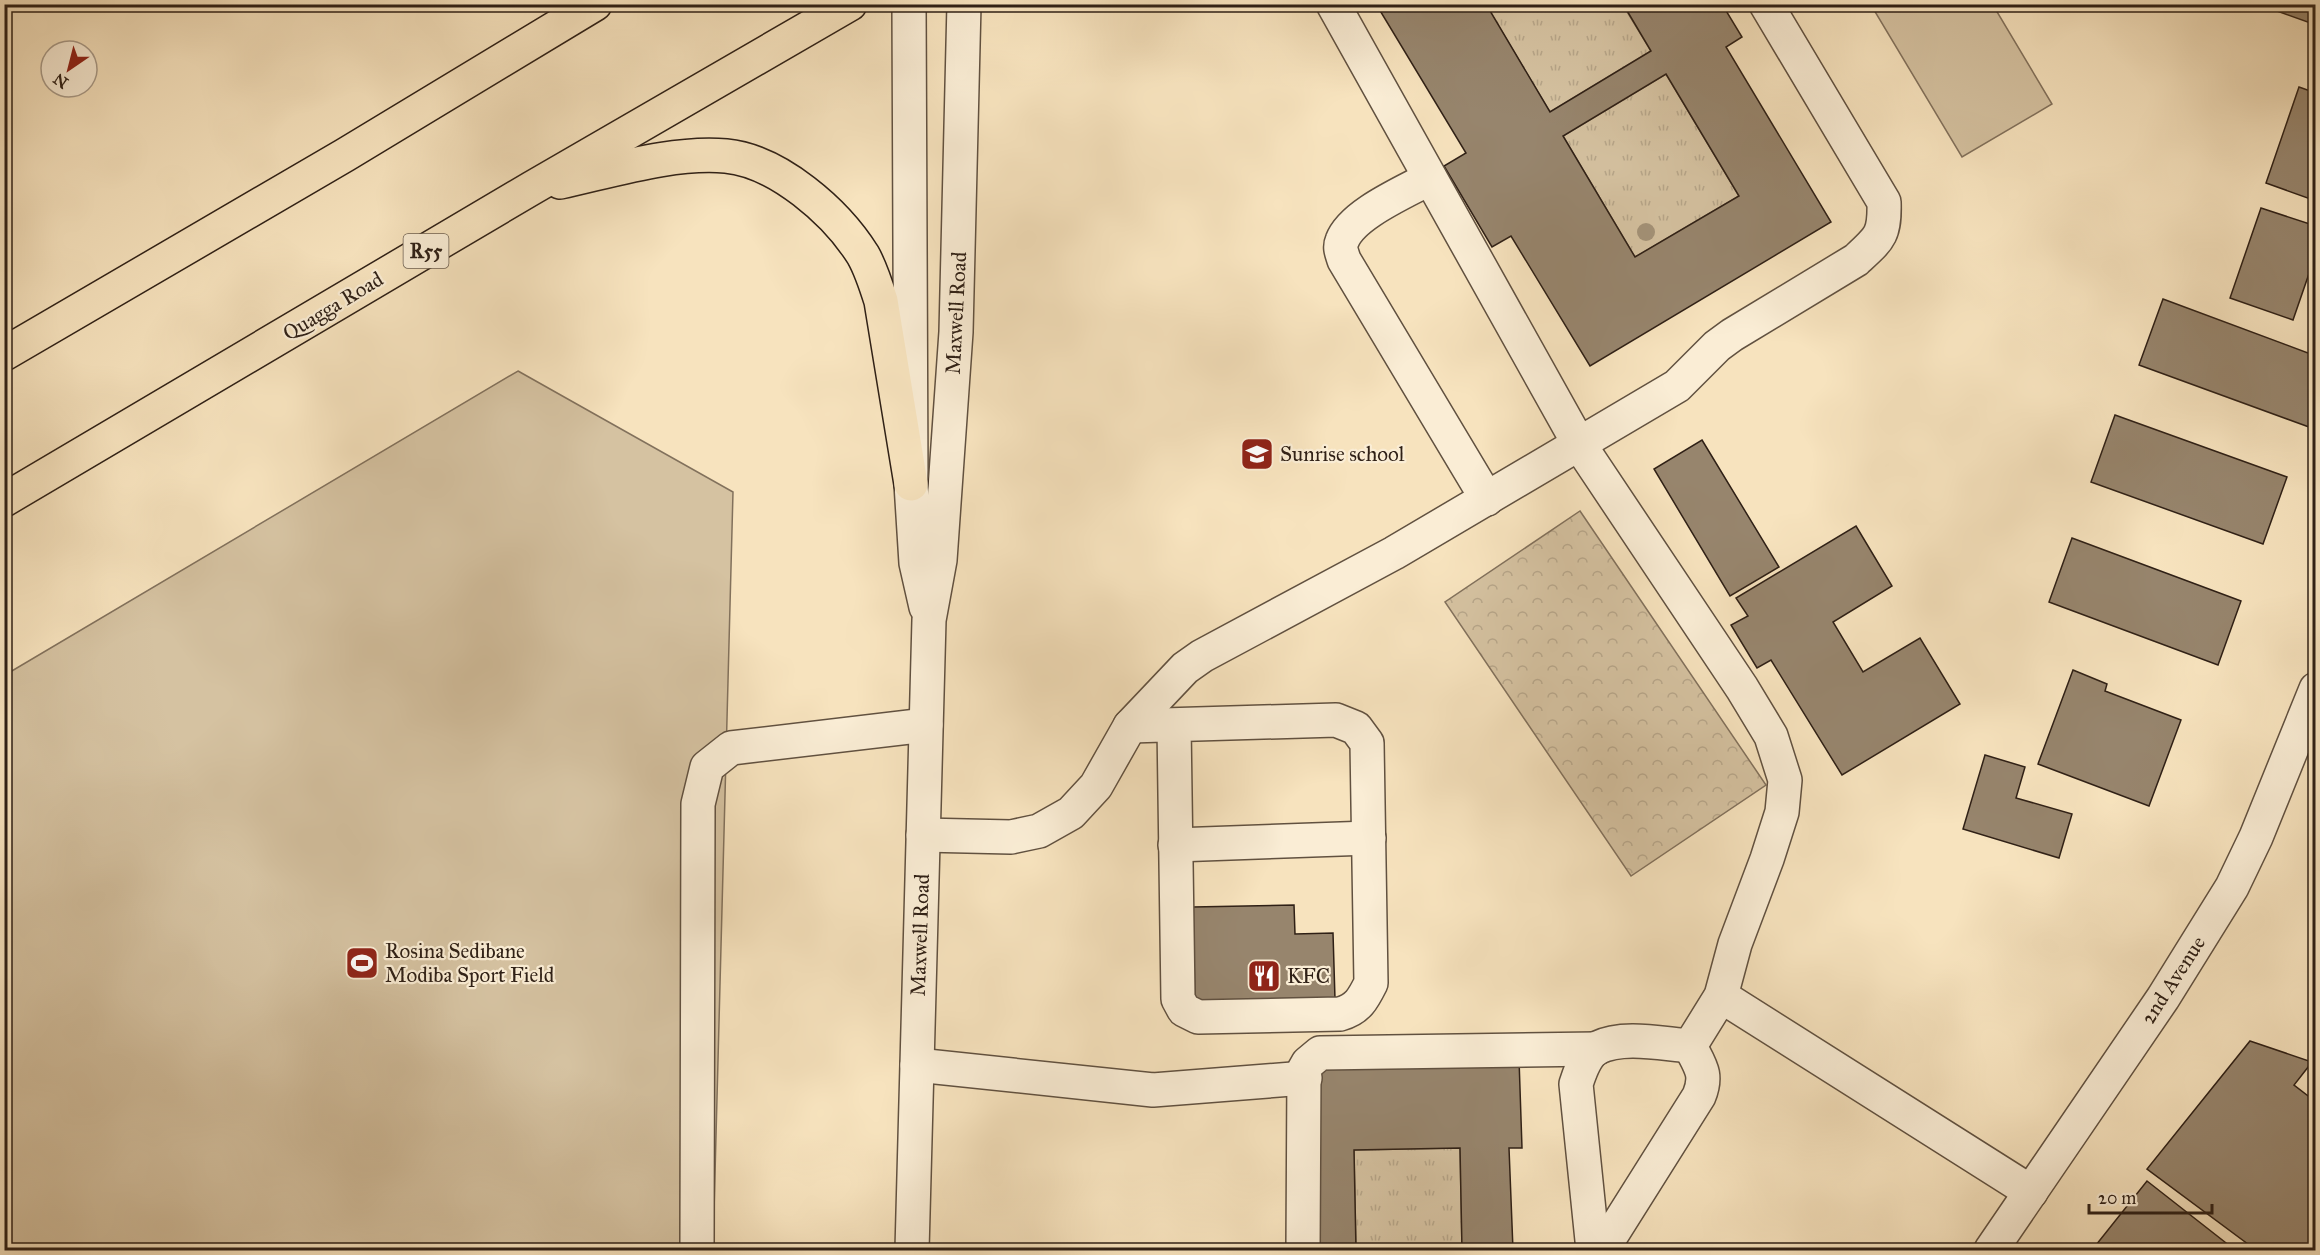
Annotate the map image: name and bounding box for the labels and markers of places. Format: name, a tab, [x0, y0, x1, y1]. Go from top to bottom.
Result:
school or university icon: Sunrise school	[1239, 436, 1275, 472]
place label: Sunrise school	[1280, 441, 1405, 467]
place label: Rosina Sedibane Modiba Sport Field	[385, 938, 555, 988]
sports icon: Rosina Sedibane Modiba Sport Field	[344, 945, 380, 981]
restaurant icon: KFC	[1246, 958, 1282, 994]
place label: KFC	[1287, 963, 1330, 989]

